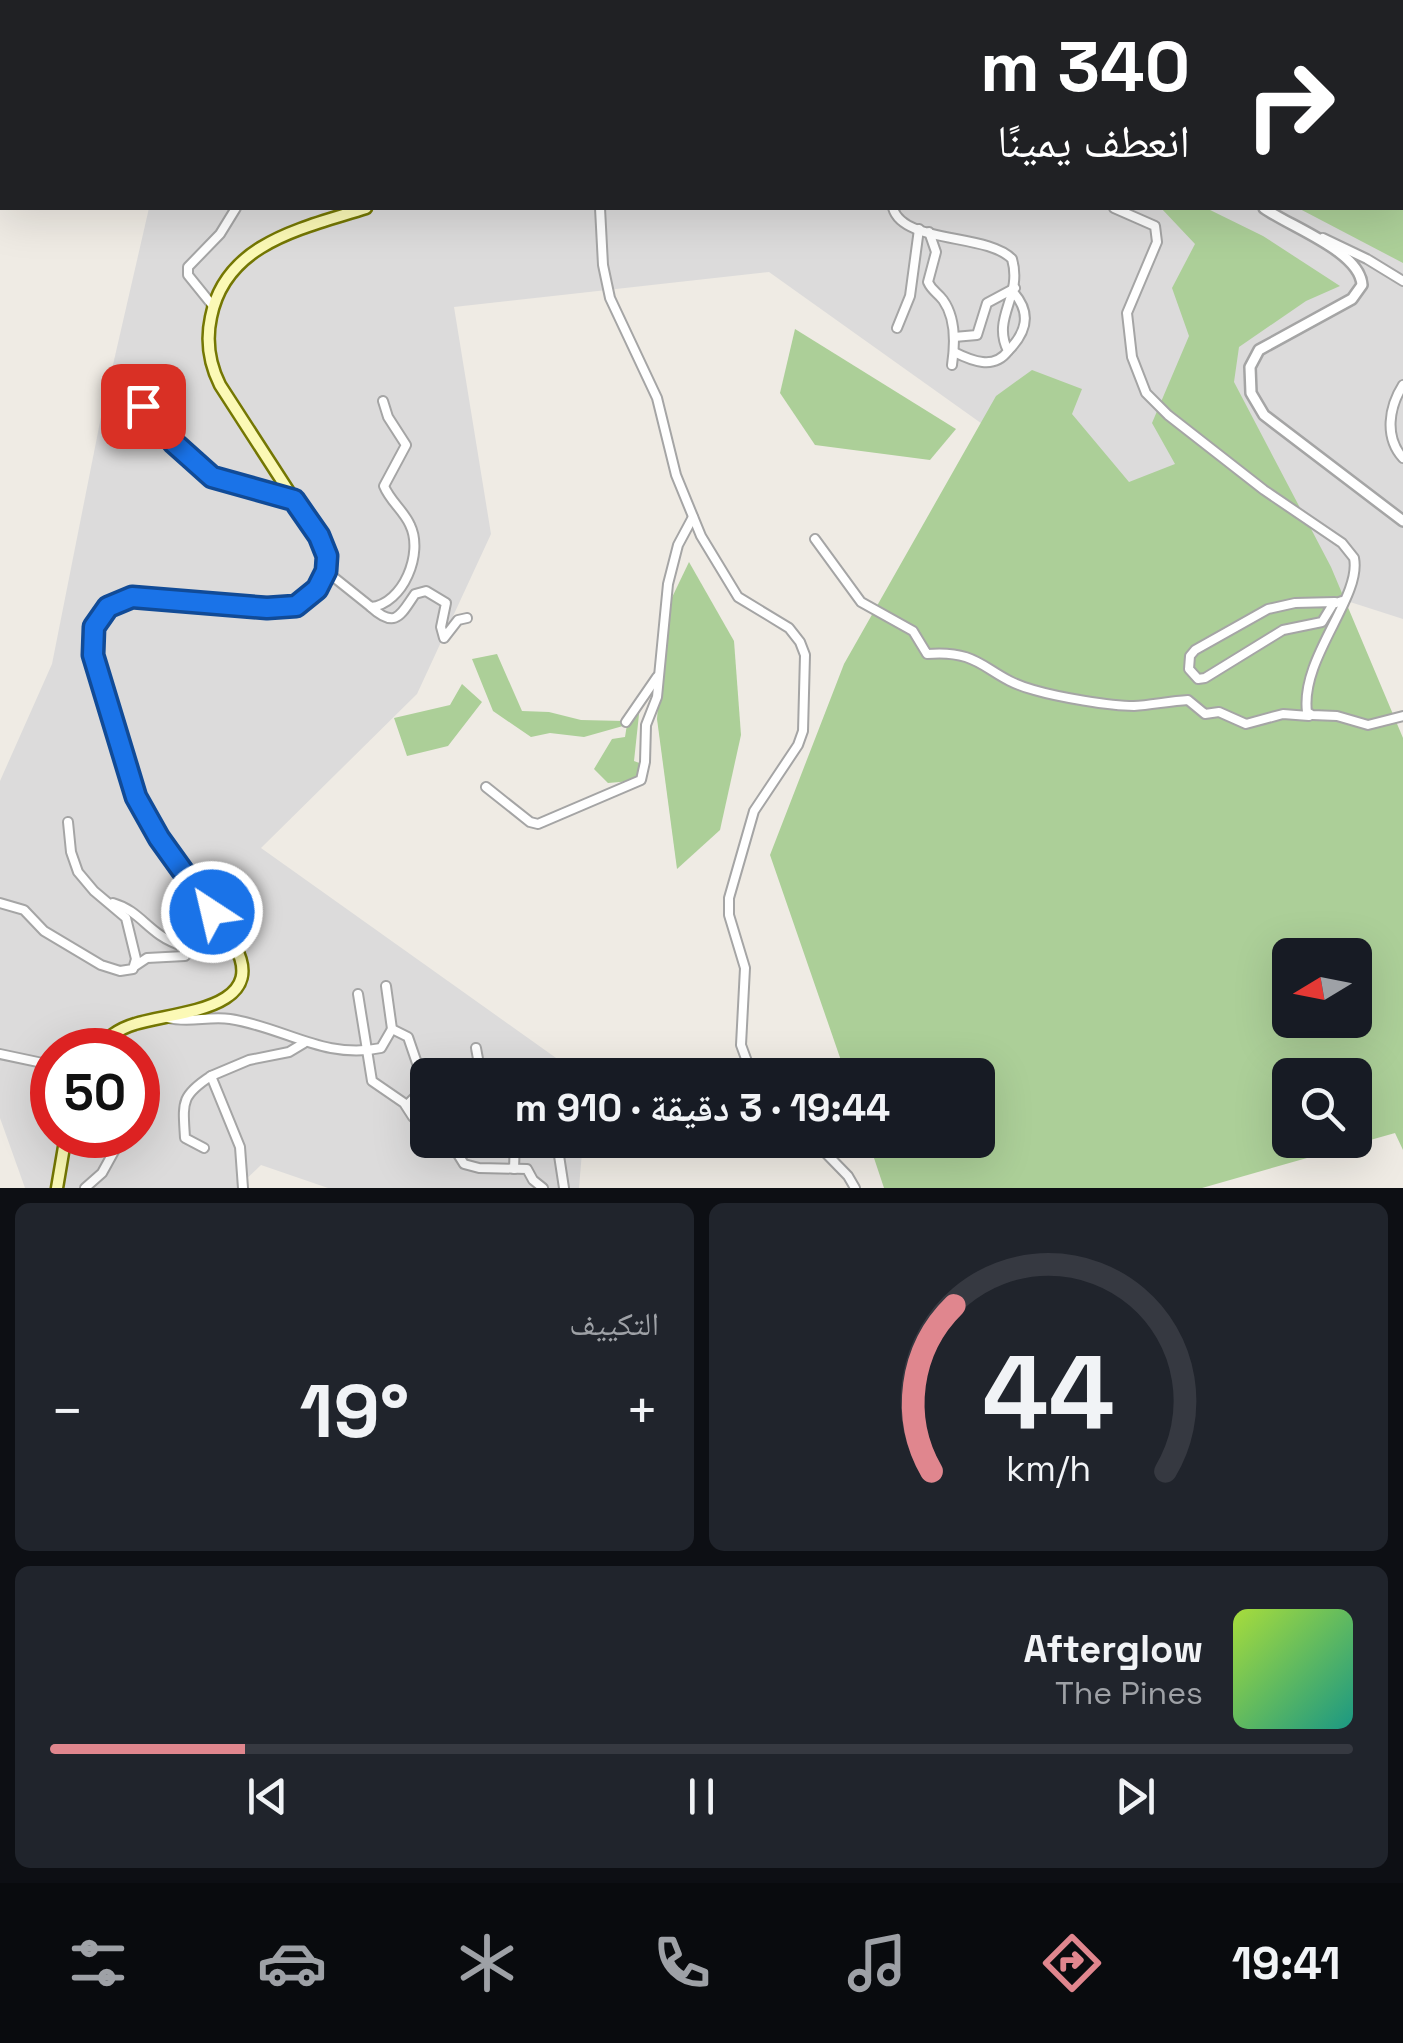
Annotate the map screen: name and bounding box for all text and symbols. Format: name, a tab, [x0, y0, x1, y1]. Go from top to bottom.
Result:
text: 340 m	[980, 22, 1190, 111]
icon: right	[1225, 40, 1355, 170]
text: انعطف يمينًا	[997, 113, 1190, 170]
pin	[101, 364, 186, 449]
icon: arrive	[116, 379, 171, 434]
position arrow	[160, 860, 264, 964]
north arrow	[1272, 938, 1372, 1038]
map controls	[1272, 938, 1372, 1158]
speed limit sign: 50	[30, 1028, 160, 1158]
button: search	[1272, 1058, 1372, 1158]
text: 19:44 · 3 دقيقة · 910 m	[515, 1084, 890, 1132]
text: التكييف	[569, 1304, 659, 1344]
text: 44	[982, 1327, 1115, 1459]
text: 19°	[300, 1363, 409, 1459]
text: −	[50, 1376, 84, 1446]
text: +	[625, 1376, 659, 1446]
text: km/h	[1006, 1446, 1091, 1491]
text: Afterglow	[1023, 1625, 1203, 1673]
text: The Pines	[1055, 1673, 1203, 1713]
icon: previous	[240, 1769, 295, 1824]
icon: pause	[674, 1769, 729, 1824]
icon: next	[1108, 1769, 1163, 1824]
icon: filters	[63, 1928, 133, 1998]
icon: car	[257, 1928, 327, 1998]
icon: climate	[452, 1928, 522, 1998]
icon: phone	[647, 1928, 717, 1998]
icon: music	[842, 1928, 912, 1998]
icon: directions	[1037, 1928, 1107, 1998]
text: 19:41	[1232, 1935, 1341, 1992]

